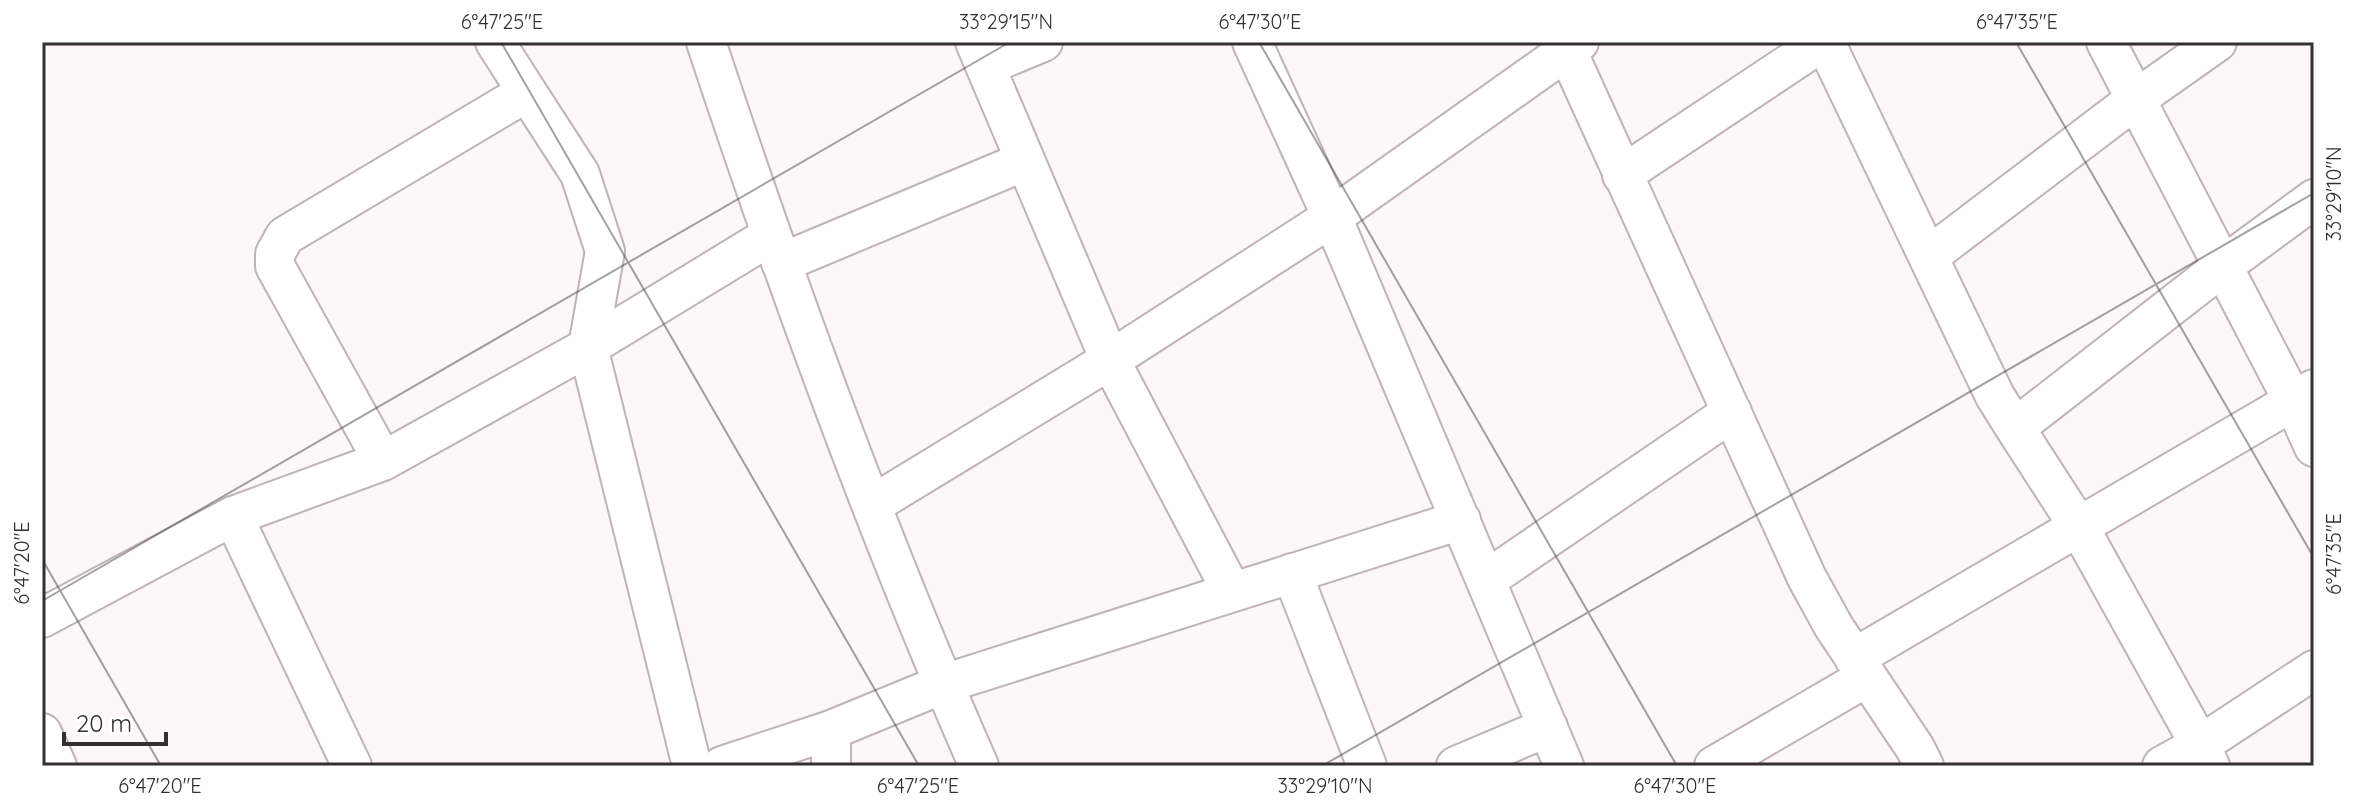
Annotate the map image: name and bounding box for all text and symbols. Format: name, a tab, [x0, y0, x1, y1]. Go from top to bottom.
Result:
text: 6°47'25"E	[461, 9, 543, 34]
text: 33°29'15"N	[959, 9, 1053, 34]
text: 6°47'30"E	[1219, 9, 1301, 34]
text: 6°47'35"E	[1976, 9, 2058, 34]
text: 33°29'10"N	[2321, 146, 2346, 242]
text: 6°47'35"E	[2321, 513, 2346, 595]
text: 6°47'20"E	[9, 521, 34, 605]
scale bar	[64, 696, 166, 746]
text: 20 m	[76, 708, 132, 738]
text: 6°47'20"E	[118, 773, 202, 798]
text: 6°47'25"E	[877, 773, 959, 798]
text: 33°29'10"N	[1277, 773, 1373, 798]
text: 6°47'30"E	[1634, 773, 1716, 798]

